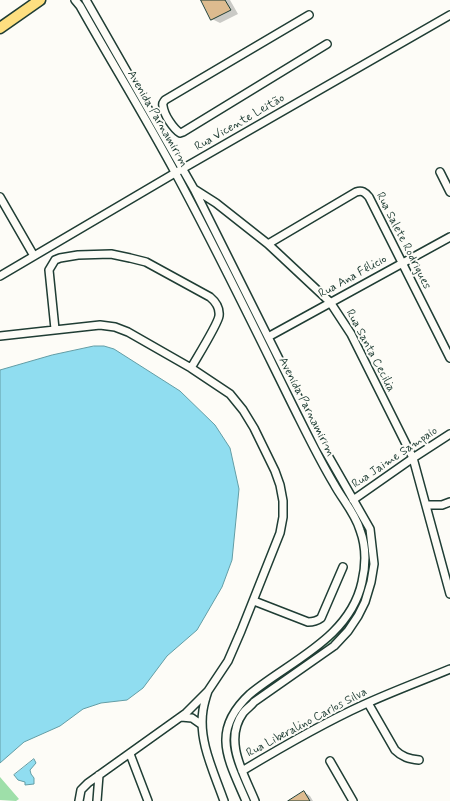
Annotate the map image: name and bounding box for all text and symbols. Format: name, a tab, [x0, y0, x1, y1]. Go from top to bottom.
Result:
street label: Avenida Parnamirim	[123, 68, 191, 170]
street label: Rua Vicente Leitão	[192, 91, 288, 155]
street label: Rua Salete Rodrigues	[372, 190, 434, 292]
street label: Rua Ana Félicio	[316, 252, 390, 302]
street label: Rua Santa Cecilia	[342, 307, 398, 395]
street label: Avenida Parnamirim	[275, 355, 337, 459]
street label: Rua Jaime Sampaio	[349, 424, 441, 492]
street label: Rua Liberalino Carlos Silva	[244, 685, 370, 761]

